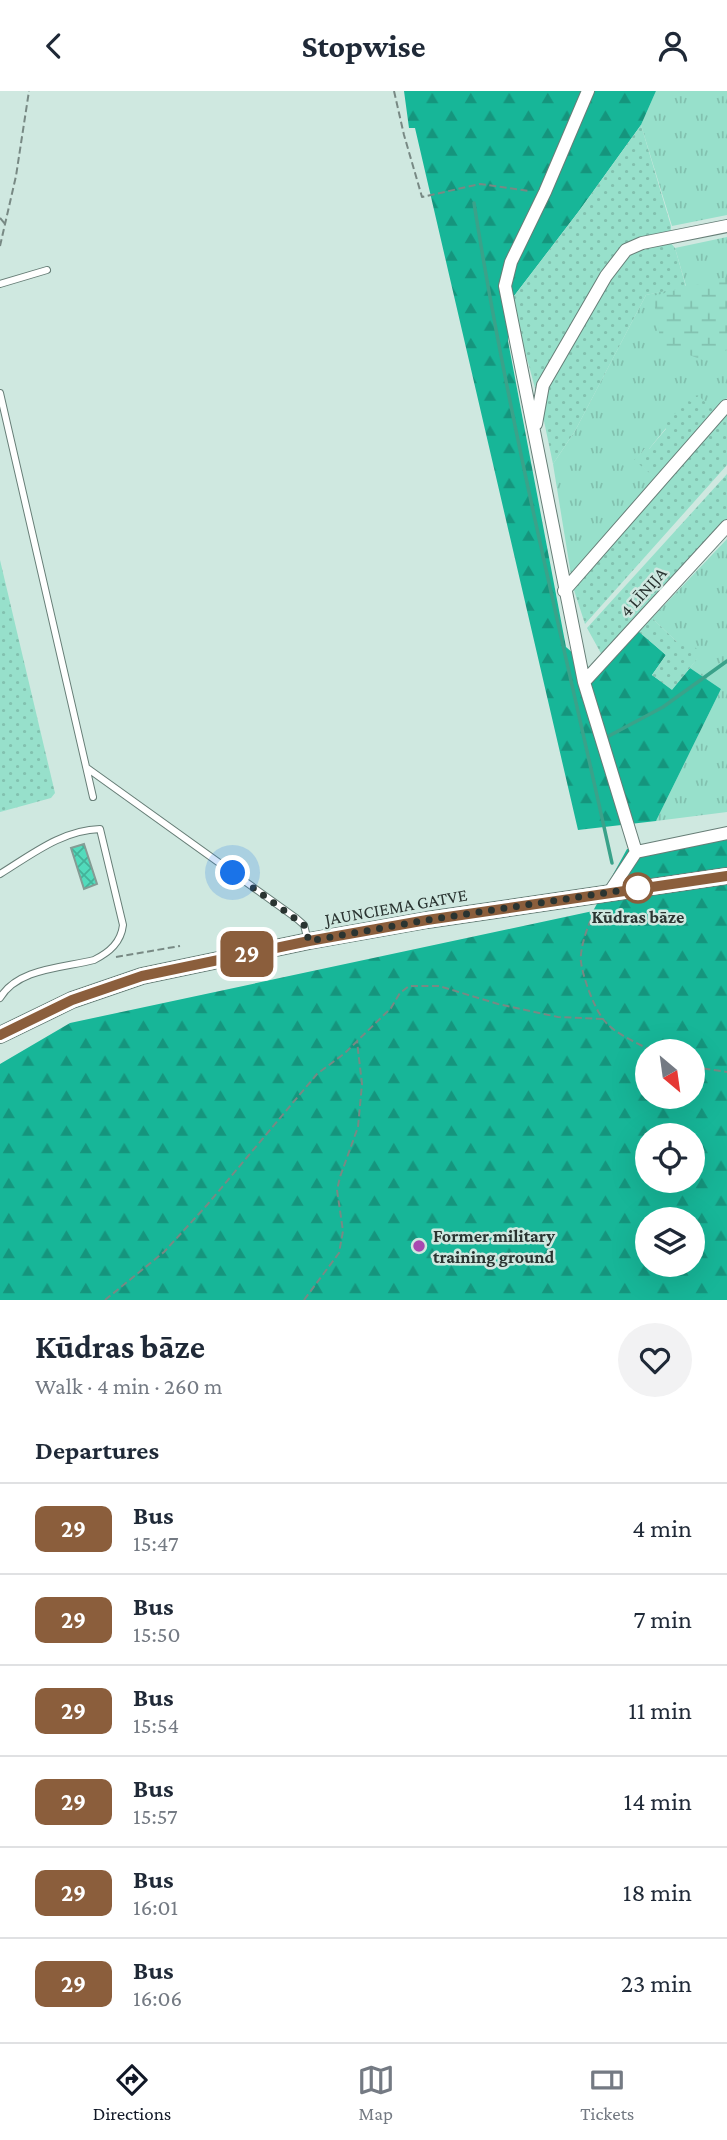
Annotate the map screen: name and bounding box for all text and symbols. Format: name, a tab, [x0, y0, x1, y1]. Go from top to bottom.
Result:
icon: back	[35, 27, 73, 65]
icon: person	[654, 27, 692, 65]
text: Stopwise	[301, 28, 426, 64]
street label: 4 LĪNIJA	[616, 562, 671, 621]
your location	[215, 855, 250, 890]
marker: Kūdras bāze	[623, 873, 653, 903]
street label: JAUNCIEMA GATVE	[321, 885, 469, 930]
place label: Kūdras bāze	[592, 907, 684, 927]
line badge: 29	[216, 931, 278, 977]
text: 29	[234, 940, 260, 967]
north arrow	[635, 1039, 705, 1109]
map controls	[635, 1039, 705, 1277]
button: locate	[635, 1123, 705, 1193]
button: layers	[635, 1207, 705, 1277]
place label: Former military training ground	[433, 1226, 555, 1267]
marker: Former military training ground	[411, 1238, 427, 1254]
button: heart	[618, 1323, 692, 1397]
text: Kūdras bāze	[35, 1328, 205, 1365]
text: Walk · 4 min · 260 m	[35, 1373, 222, 1399]
text: Departures	[35, 1436, 159, 1465]
text: Bus	[133, 1501, 174, 1530]
text: 4 min	[632, 1514, 692, 1543]
text: 29	[61, 1515, 86, 1542]
text: 15:47	[133, 1530, 179, 1556]
text: Bus	[133, 1592, 174, 1621]
text: 7 min	[633, 1605, 692, 1634]
text: 29	[61, 1606, 86, 1633]
text: 15:50	[133, 1621, 181, 1647]
text: Bus	[133, 1683, 174, 1712]
text: 11 min	[628, 1696, 692, 1725]
text: 29	[61, 1697, 86, 1724]
text: 15:54	[133, 1712, 179, 1738]
text: Bus	[133, 1774, 174, 1803]
text: 14 min	[624, 1787, 692, 1816]
text: 29	[61, 1788, 86, 1815]
text: 15:57	[133, 1803, 178, 1829]
text: Bus	[133, 1865, 174, 1894]
text: 18 min	[623, 1878, 692, 1907]
text: 29	[61, 1879, 86, 1906]
text: 16:01	[133, 1894, 178, 1920]
text: Bus	[133, 1956, 174, 1985]
text: 23 min	[621, 1969, 692, 1998]
text: 29	[61, 1970, 86, 1997]
text: 16:06	[133, 1985, 182, 2011]
tab: Directions	[93, 2061, 171, 2124]
tab: Map	[357, 2061, 395, 2124]
tab: Tickets	[580, 2061, 634, 2124]

